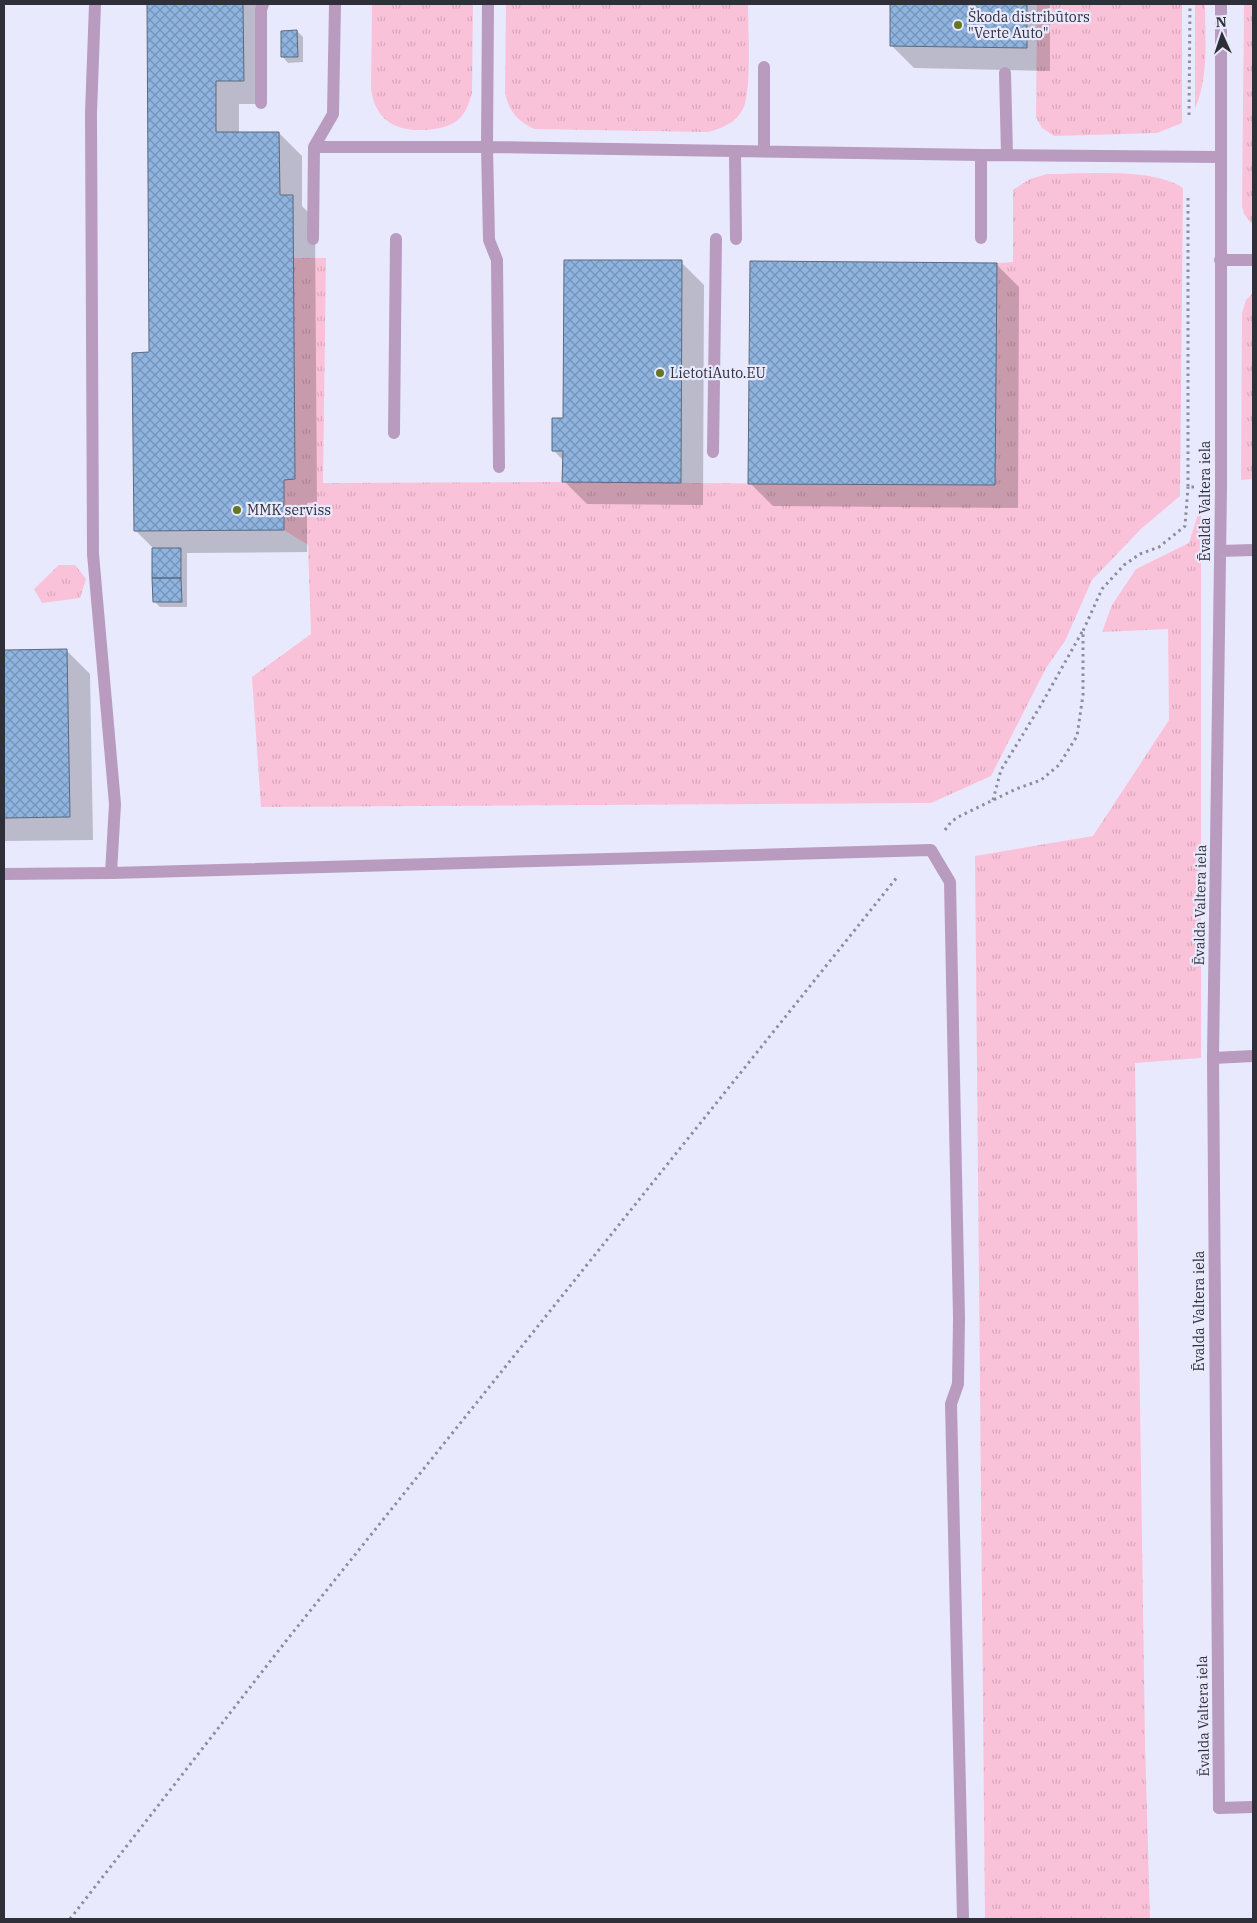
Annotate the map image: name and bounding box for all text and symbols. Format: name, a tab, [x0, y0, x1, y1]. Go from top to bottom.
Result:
place label: Škoda distribūtors "Verte Auto"	[968, 7, 1090, 42]
north arrow	[1197, 10, 1247, 60]
text: N	[1215, 13, 1227, 31]
marker: Škoda distribūtors "Verte Auto"	[952, 19, 964, 31]
place label: LietotiAuto.EU	[670, 364, 766, 382]
marker: LietotiAuto.EU	[654, 367, 666, 379]
street label: Ēvalda Valtera iela	[1196, 440, 1214, 561]
place label: MMK serviss	[247, 501, 331, 519]
marker: MMK serviss	[231, 504, 243, 516]
street label: Ēvalda Valtera iela	[1190, 844, 1210, 966]
street label: Ēvalda Valtera iela	[1190, 1250, 1208, 1371]
street label: Ēvalda Valtera iela	[1193, 1655, 1213, 1777]

